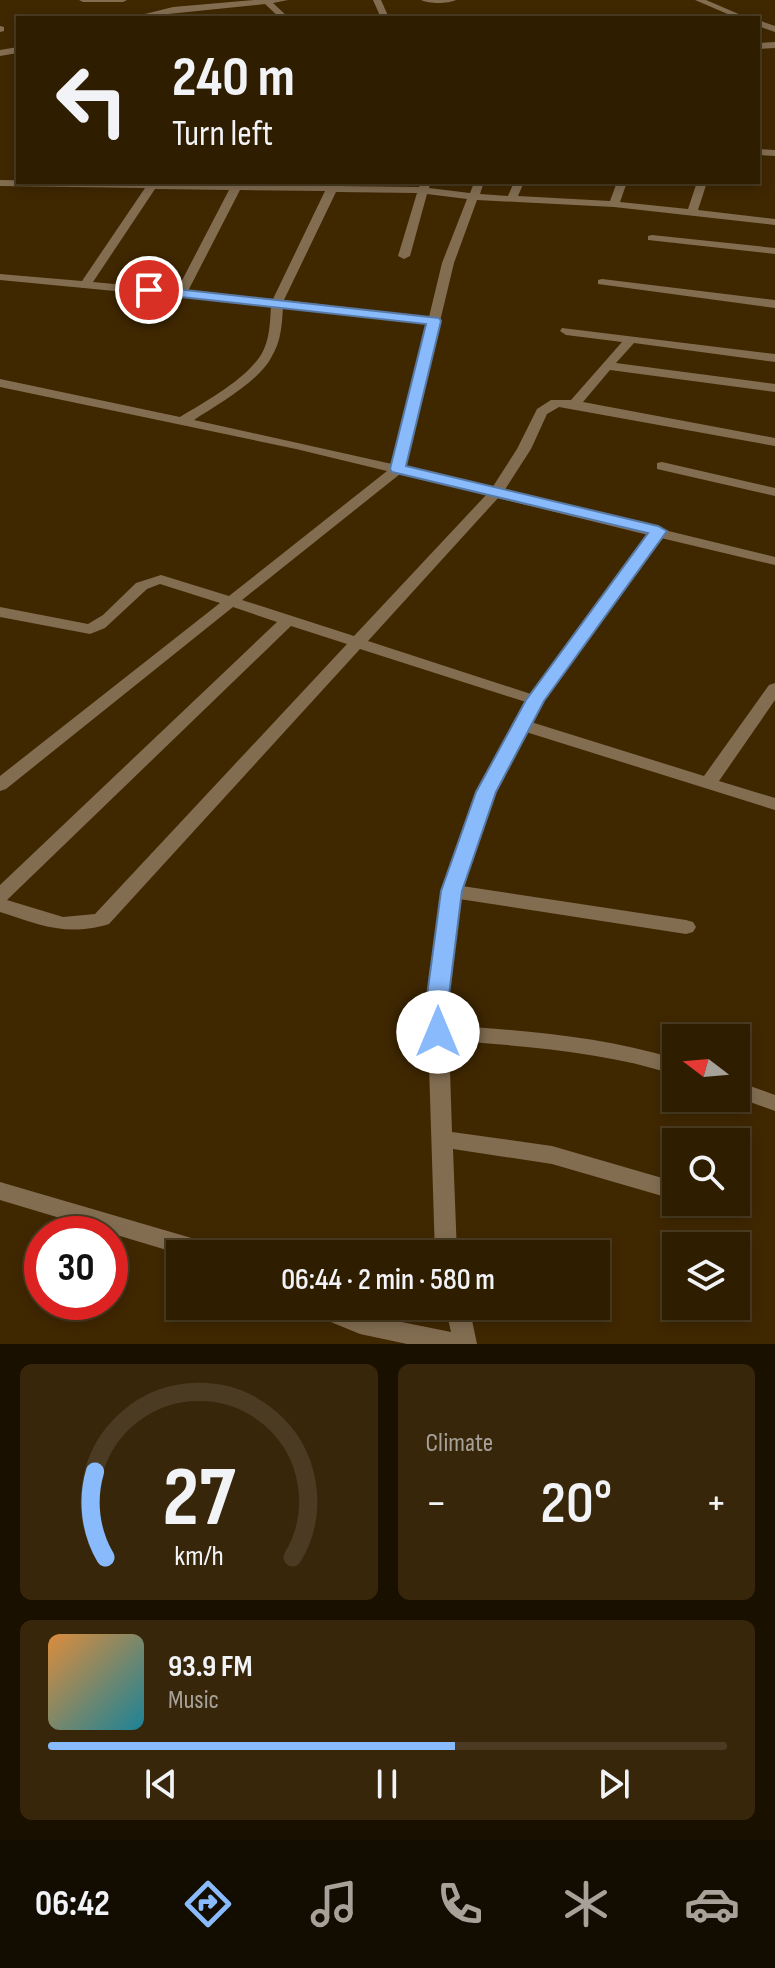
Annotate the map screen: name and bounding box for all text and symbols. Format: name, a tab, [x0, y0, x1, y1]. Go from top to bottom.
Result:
text: 240 m	[172, 45, 295, 112]
icon: left	[40, 48, 144, 152]
text: Turn left	[172, 113, 273, 156]
pin	[115, 256, 183, 324]
icon: arrive	[127, 268, 171, 312]
position arrow	[396, 990, 480, 1074]
north arrow	[662, 1024, 750, 1112]
map controls	[662, 1024, 750, 1320]
button: search	[662, 1128, 750, 1216]
speed limit sign: 30	[24, 1216, 128, 1320]
button: layers	[662, 1232, 750, 1320]
text: 06:44 · 2 min · 580 m	[281, 1262, 495, 1298]
text: Climate	[426, 1428, 493, 1459]
text: 27	[162, 1449, 236, 1549]
text: 20°	[540, 1468, 612, 1540]
text: −	[426, 1477, 447, 1530]
text: +	[705, 1477, 727, 1530]
text: km/h	[174, 1539, 223, 1574]
text: 93.9 FM	[168, 1649, 252, 1685]
text: Music	[168, 1685, 219, 1716]
icon: previous	[139, 1762, 183, 1806]
icon: pause	[365, 1762, 409, 1806]
icon: next	[592, 1762, 636, 1806]
icon: directions	[180, 1876, 236, 1932]
icon: music	[306, 1876, 362, 1932]
icon: phone	[432, 1876, 488, 1932]
icon: climate	[558, 1876, 614, 1932]
icon: car	[684, 1876, 740, 1932]
text: 06:42	[35, 1883, 110, 1926]

